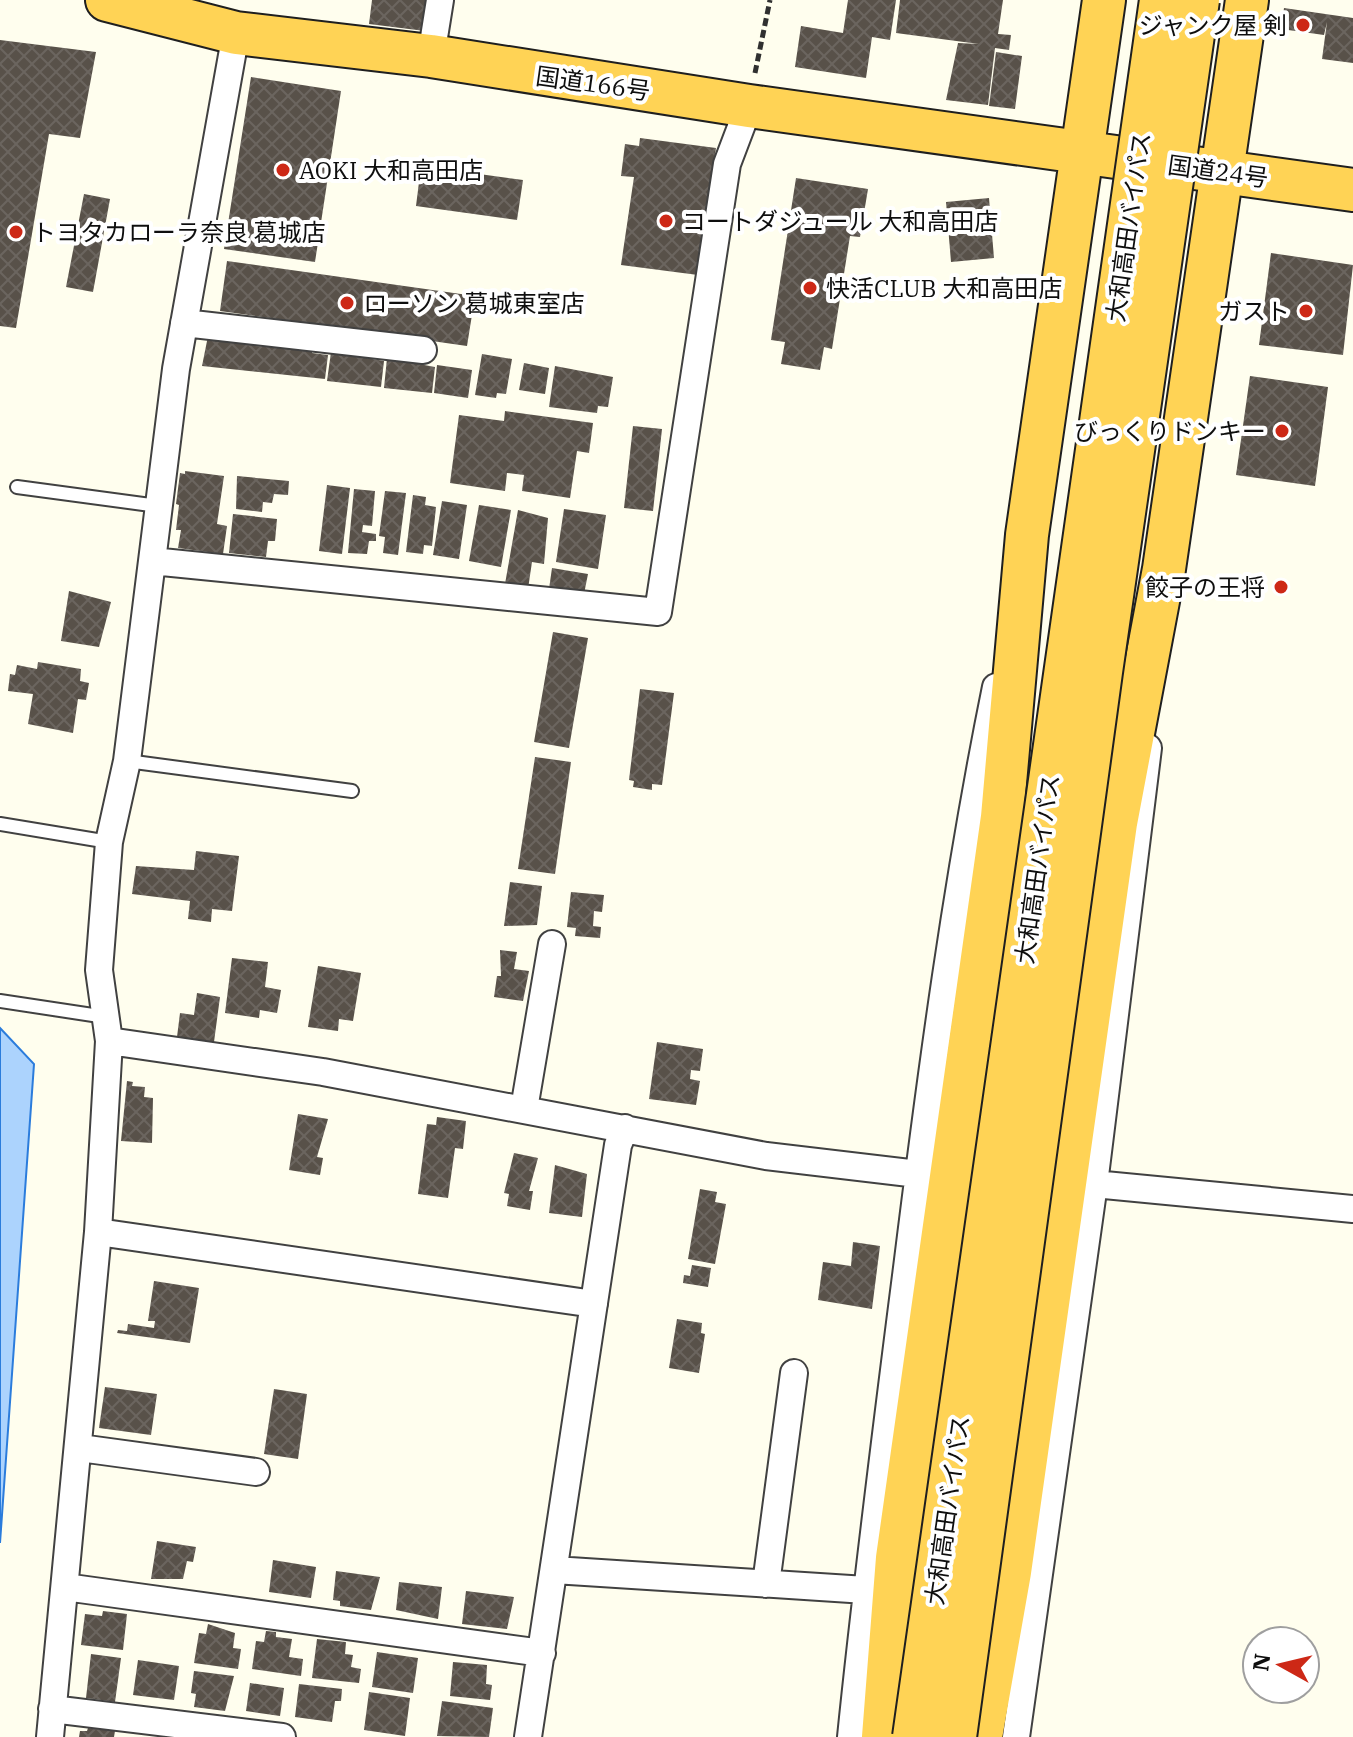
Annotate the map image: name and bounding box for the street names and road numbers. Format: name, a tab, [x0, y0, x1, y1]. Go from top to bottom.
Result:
street label: 国道166号	[534, 59, 652, 107]
street label: 大和高田バイパス	[1099, 130, 1157, 324]
street label: 国道24号	[1166, 148, 1270, 194]
street label: 大和高田バイパス	[1008, 772, 1066, 966]
street label: 大和高田バイパス	[918, 1413, 976, 1607]

